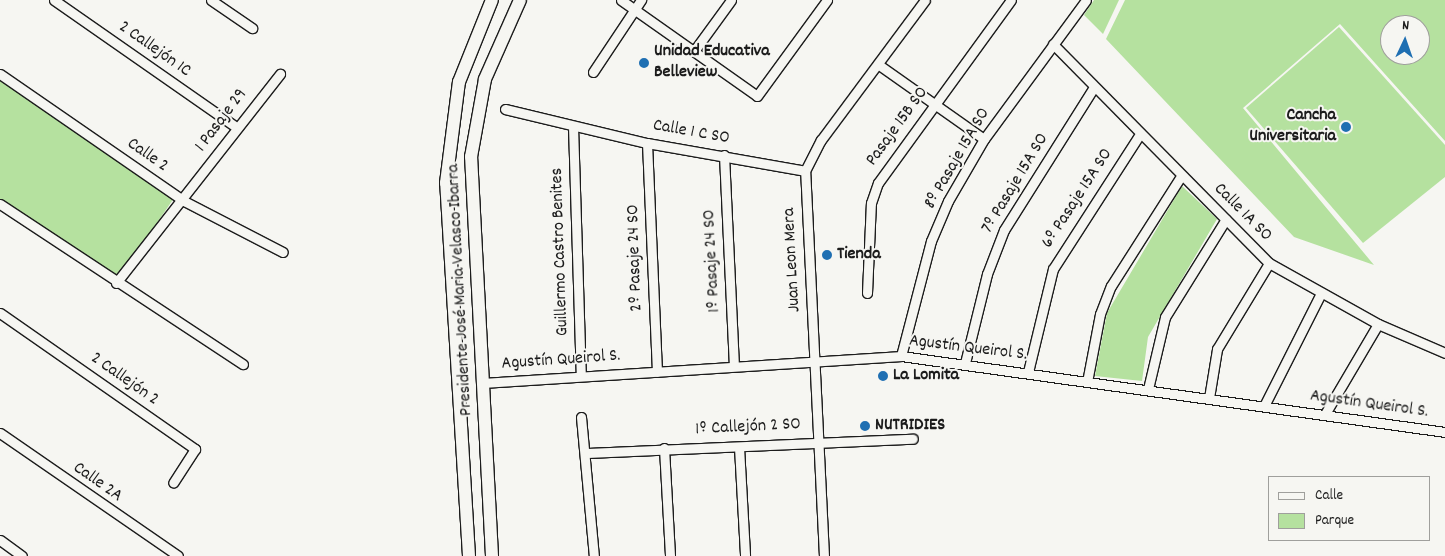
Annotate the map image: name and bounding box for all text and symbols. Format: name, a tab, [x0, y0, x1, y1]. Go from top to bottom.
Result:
north arrow	[1380, 15, 1430, 65]
text: N	[1402, 16, 1410, 36]
street label: 2 Callejón 1C	[113, 17, 195, 83]
place label: Unidad Educativa Belleview	[654, 42, 770, 84]
marker: Unidad Educativa Belleview	[638, 57, 650, 69]
street label: Pasaje 15B SO	[862, 83, 934, 171]
street label: 1 Pasaje 29	[191, 85, 253, 157]
street label: 8º Pasaje 15A SO	[920, 105, 996, 213]
place label: Cancha Universitaria	[1249, 106, 1336, 148]
street label: Calle 1 C SO	[651, 116, 731, 150]
marker: Cancha Universitaria	[1340, 121, 1352, 133]
street label: 7º Pasaje 15A SO	[978, 130, 1054, 238]
street label: Calle 2	[122, 134, 172, 178]
street label: 6º Pasaje 15A SO	[1038, 145, 1118, 253]
street label: Presidente José Maria Velasco Ibarra	[444, 163, 478, 417]
street label: Guillermo Castro Benites	[547, 167, 575, 337]
street label: Calle 1A SO	[1208, 179, 1276, 247]
street label: 2º Pasaje 24 SO	[623, 204, 649, 312]
street label: Juan Leon Mera	[779, 207, 807, 313]
street label: 1º Pasaje 24 SO	[700, 209, 726, 313]
place label: Tienda	[837, 244, 881, 266]
marker: Tienda	[821, 249, 833, 261]
street label: Agustín Queirol S.	[908, 331, 1028, 367]
street label: Agustín Queirol S.	[501, 346, 621, 376]
street label: 2 Callejón 2	[86, 349, 162, 411]
place label: La Lomita	[893, 365, 959, 387]
marker: La Lomita	[877, 370, 889, 382]
street label: Agustín Queirol S.	[1309, 386, 1429, 424]
street label: 1º Callejón 2 SO	[695, 414, 801, 442]
place label: NUTRIDIES	[875, 415, 945, 437]
marker: NUTRIDIES	[859, 420, 871, 432]
street label: Calle 2A	[68, 458, 126, 508]
legend	[1268, 476, 1430, 541]
text: Calle	[1315, 485, 1343, 507]
text: Parque	[1315, 510, 1354, 532]

